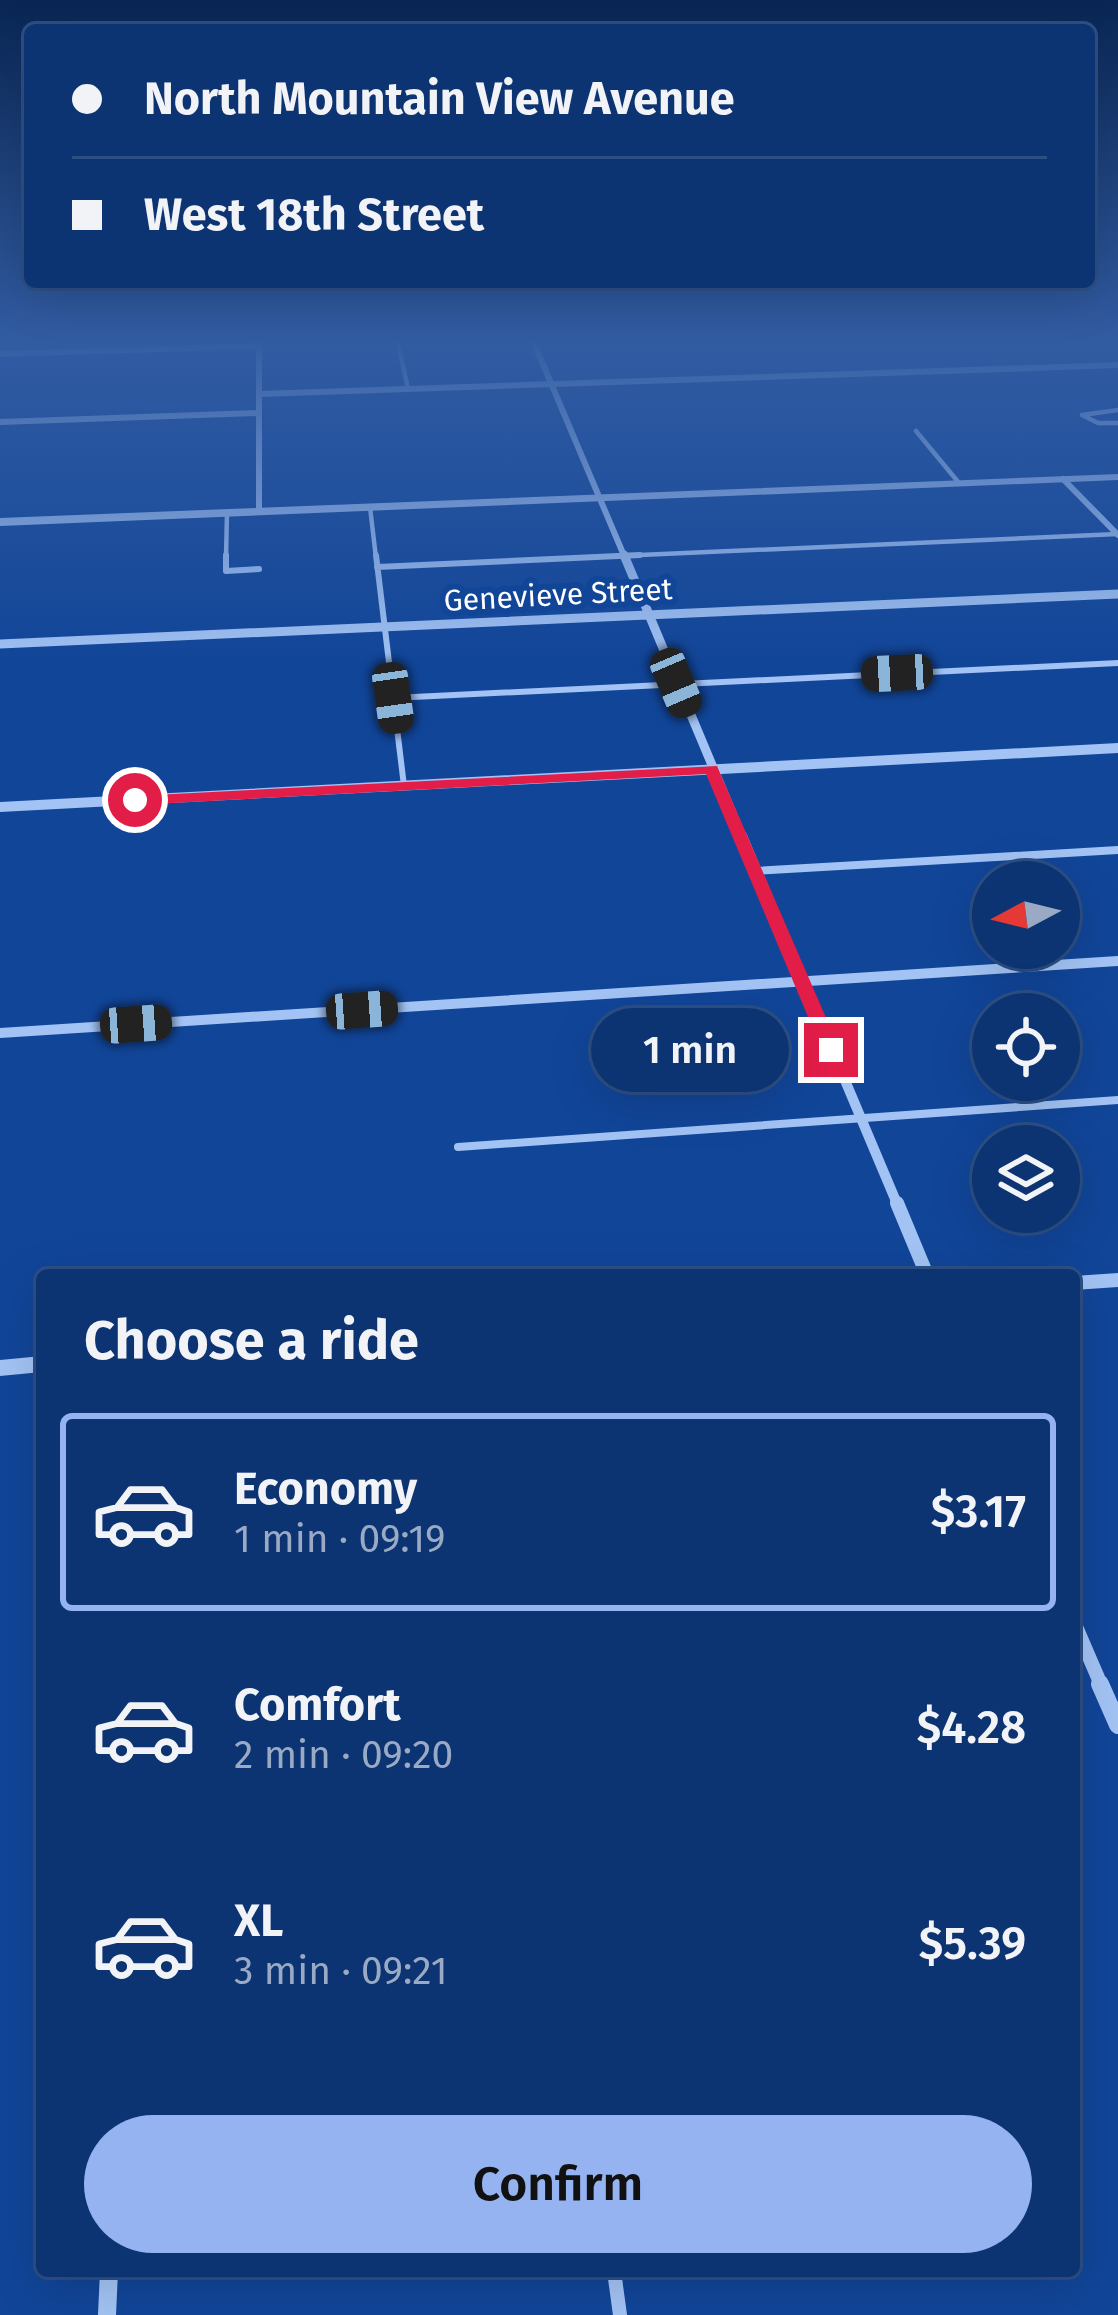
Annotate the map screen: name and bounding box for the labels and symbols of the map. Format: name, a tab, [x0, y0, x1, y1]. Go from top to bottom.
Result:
street label: Genevieve Street	[443, 571, 673, 619]
car	[645, 643, 707, 723]
car	[860, 653, 934, 693]
car	[370, 660, 416, 736]
route start	[108, 773, 162, 827]
north arrow	[972, 861, 1080, 969]
car	[325, 990, 399, 1030]
car	[99, 1004, 173, 1044]
callout: 1 min	[591, 1008, 789, 1092]
route end	[804, 1023, 858, 1077]

